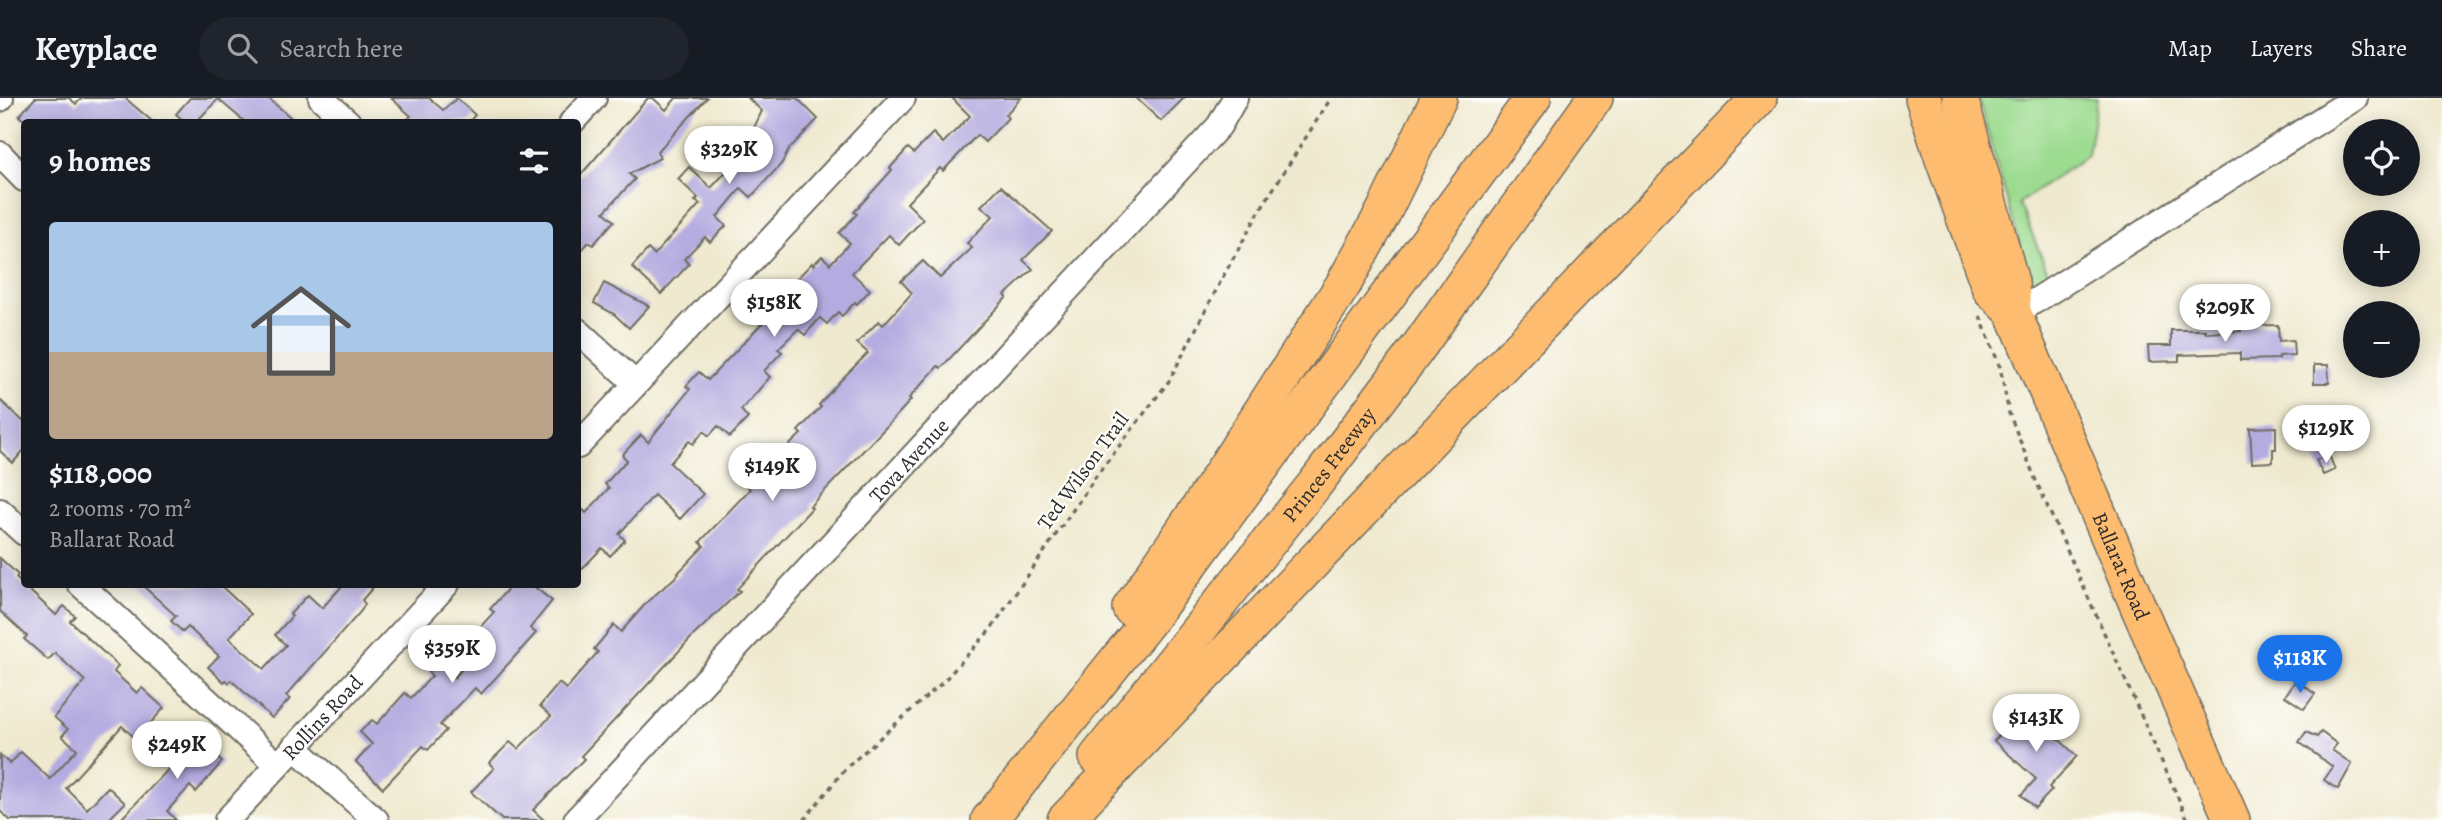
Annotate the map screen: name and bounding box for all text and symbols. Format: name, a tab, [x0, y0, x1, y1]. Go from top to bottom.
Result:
search box	[199, 17, 689, 80]
text: Keyplace	[35, 26, 157, 71]
icon: search	[223, 29, 261, 67]
text: Search here	[279, 31, 403, 66]
text: Map	[2168, 32, 2212, 64]
text: Layers	[2250, 32, 2313, 64]
text: Share	[2351, 32, 2407, 64]
map controls	[2343, 119, 2420, 378]
button: locate	[2343, 119, 2420, 196]
pin: $329K	[680, 126, 778, 186]
text: $329K	[700, 133, 758, 164]
text: 9 homes	[49, 141, 151, 181]
icon: filters	[515, 142, 553, 180]
button: +	[2343, 210, 2420, 287]
icon: home	[238, 268, 364, 394]
pin: $158K	[725, 280, 823, 339]
pin: $209K	[2176, 285, 2274, 344]
text: $158K	[747, 286, 801, 317]
text: $209K	[2195, 291, 2255, 322]
button: −	[2343, 301, 2420, 378]
street label: Princes Freeway	[1276, 401, 1382, 528]
pin: $129K	[2277, 406, 2375, 465]
street label: Ted Wilson Trail	[1031, 407, 1135, 535]
street label: Tova Avenue	[863, 412, 955, 509]
text: $129K	[2298, 412, 2354, 443]
pin: $149K	[723, 444, 821, 503]
text: $149K	[744, 450, 800, 481]
text: $118,000	[49, 453, 152, 493]
text: 2 rooms · 70 m²	[49, 493, 191, 524]
street label: Ballarat Road	[2086, 508, 2157, 625]
text: Ballarat Road	[49, 524, 175, 555]
pin: $359K	[403, 626, 501, 685]
text: $359K	[424, 632, 480, 663]
pin: $118K	[2251, 636, 2349, 695]
text: $118K	[2273, 642, 2327, 673]
street label: Rollins Road	[276, 668, 370, 766]
pin: $143K	[1987, 694, 2085, 754]
text: $143K	[2009, 701, 2063, 732]
pin: $249K	[128, 722, 226, 781]
text: $249K	[148, 728, 206, 759]

